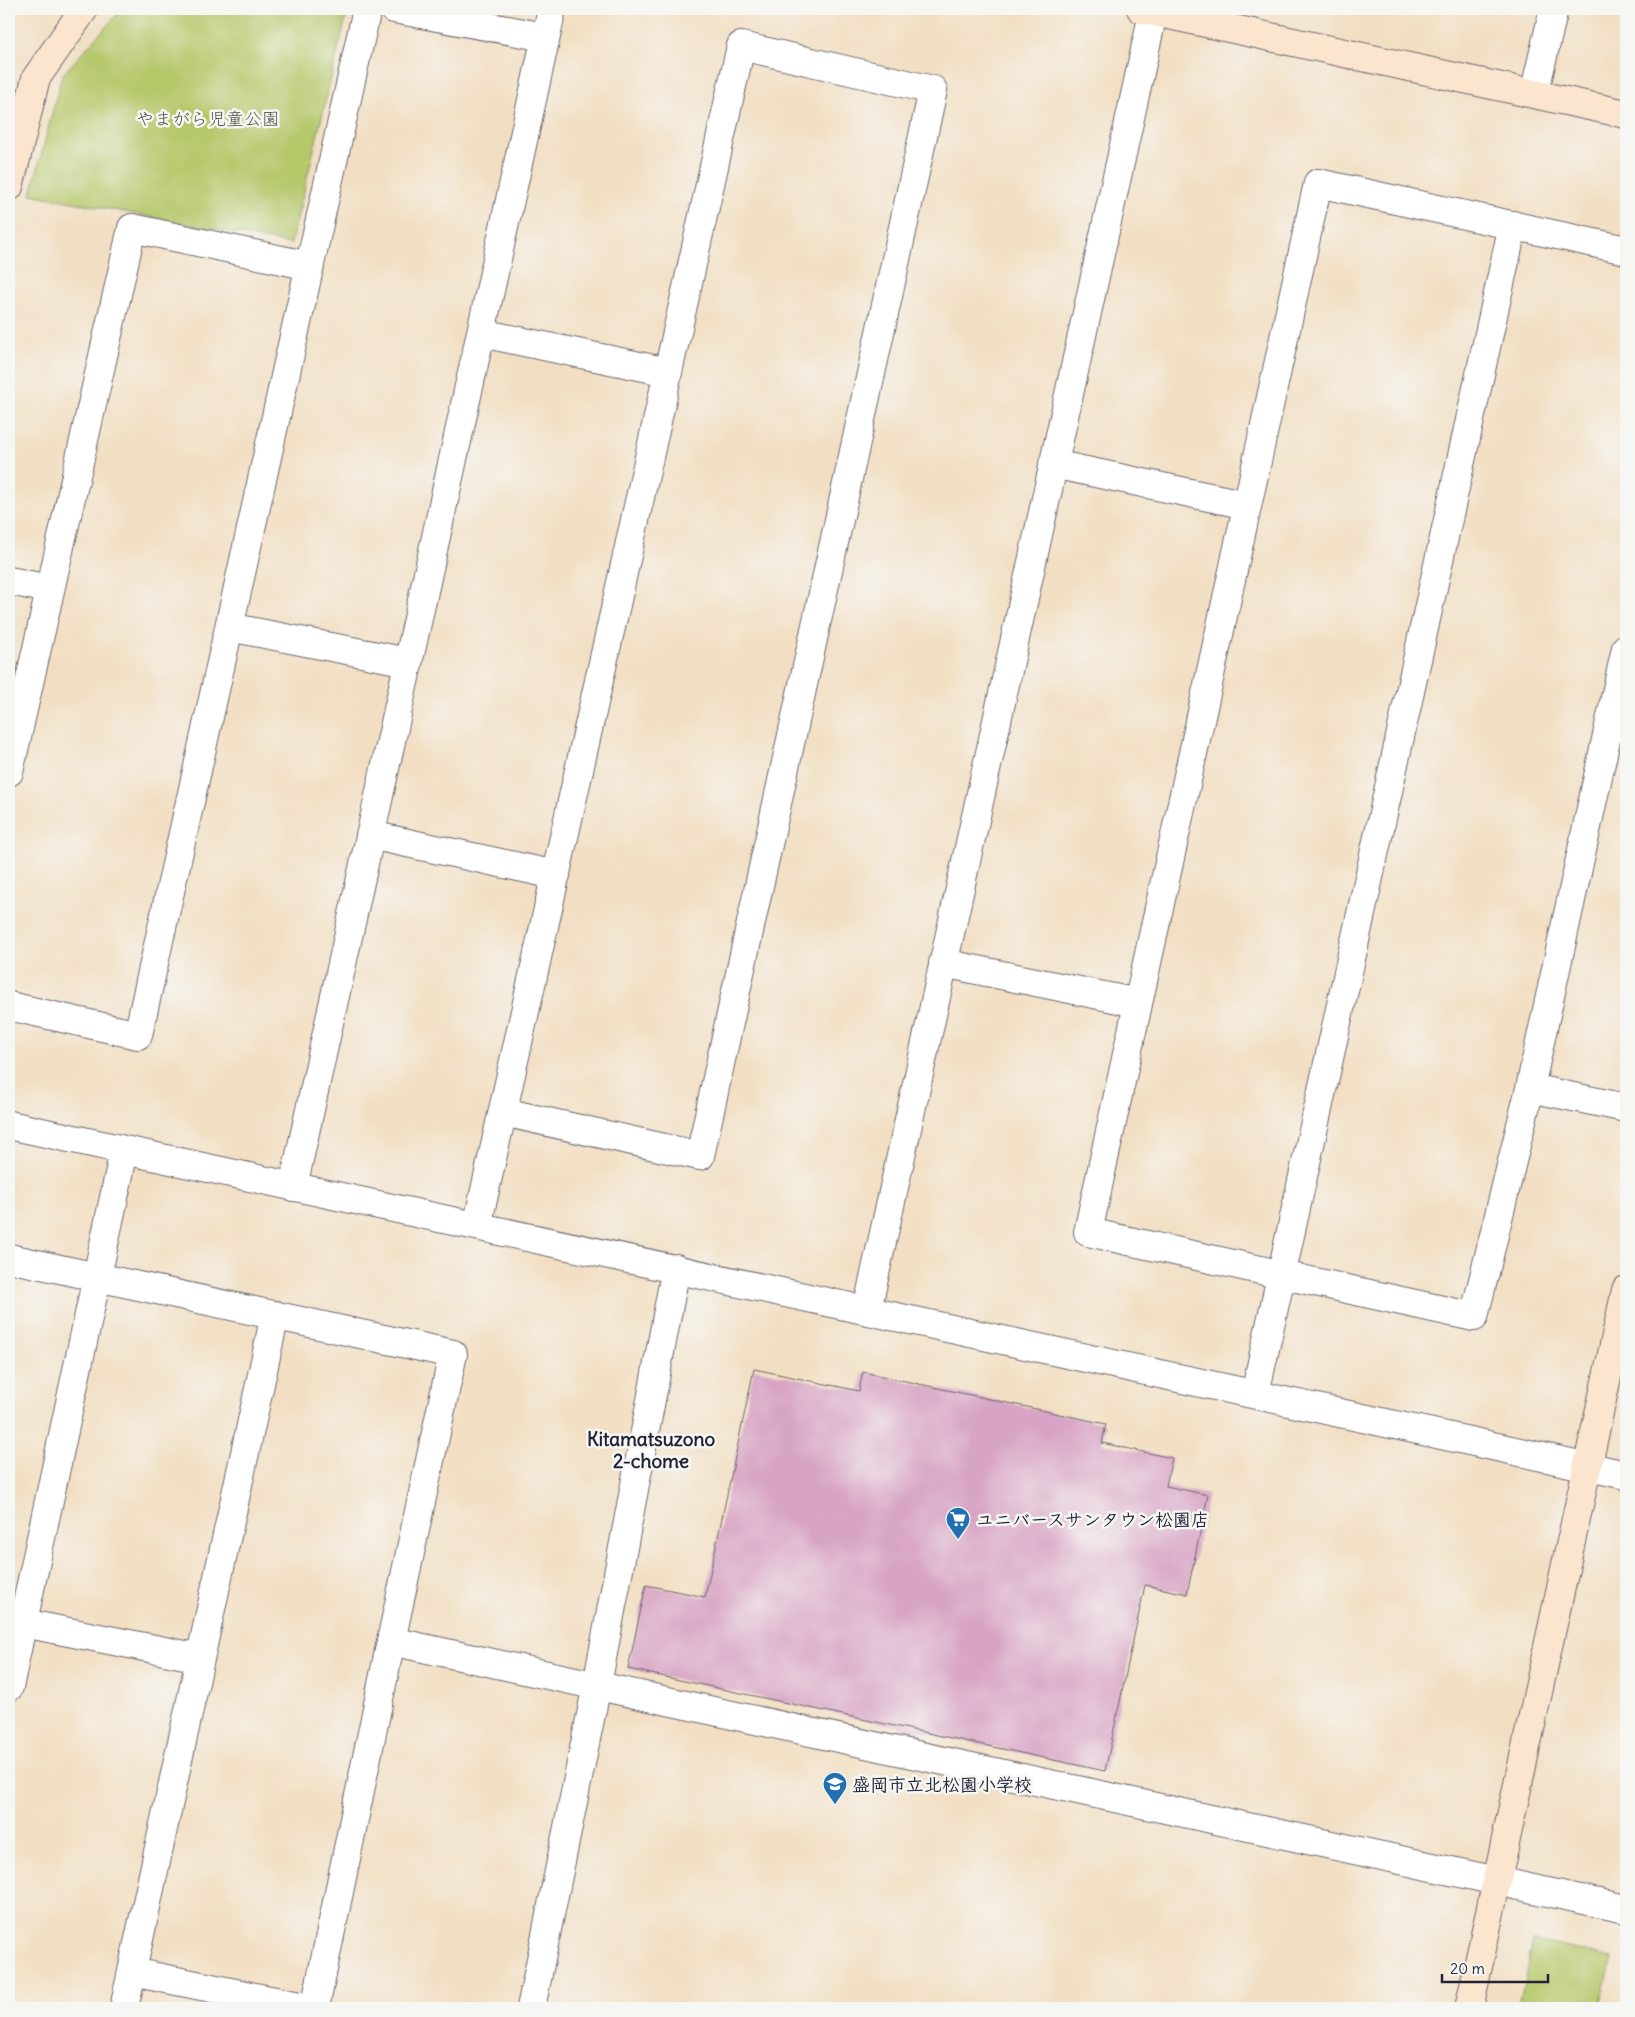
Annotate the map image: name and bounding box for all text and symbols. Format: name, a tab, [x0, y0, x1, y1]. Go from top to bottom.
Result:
park label: やまがら児童公園	[136, 107, 280, 130]
district label: Kitamatsuzono 2-chome	[587, 1427, 715, 1473]
supermarket icon: ユニバースサンタウン松園店	[945, 1506, 971, 1540]
place label: ユニバースサンタウン松園店	[976, 1508, 1209, 1531]
school or university icon: 盛岡市立北松園小学校	[822, 1771, 848, 1805]
place label: 盛岡市立北松園小学校	[852, 1773, 1032, 1796]
scale bar	[1442, 1952, 1549, 1984]
text: 20 m	[1450, 1959, 1485, 1978]

